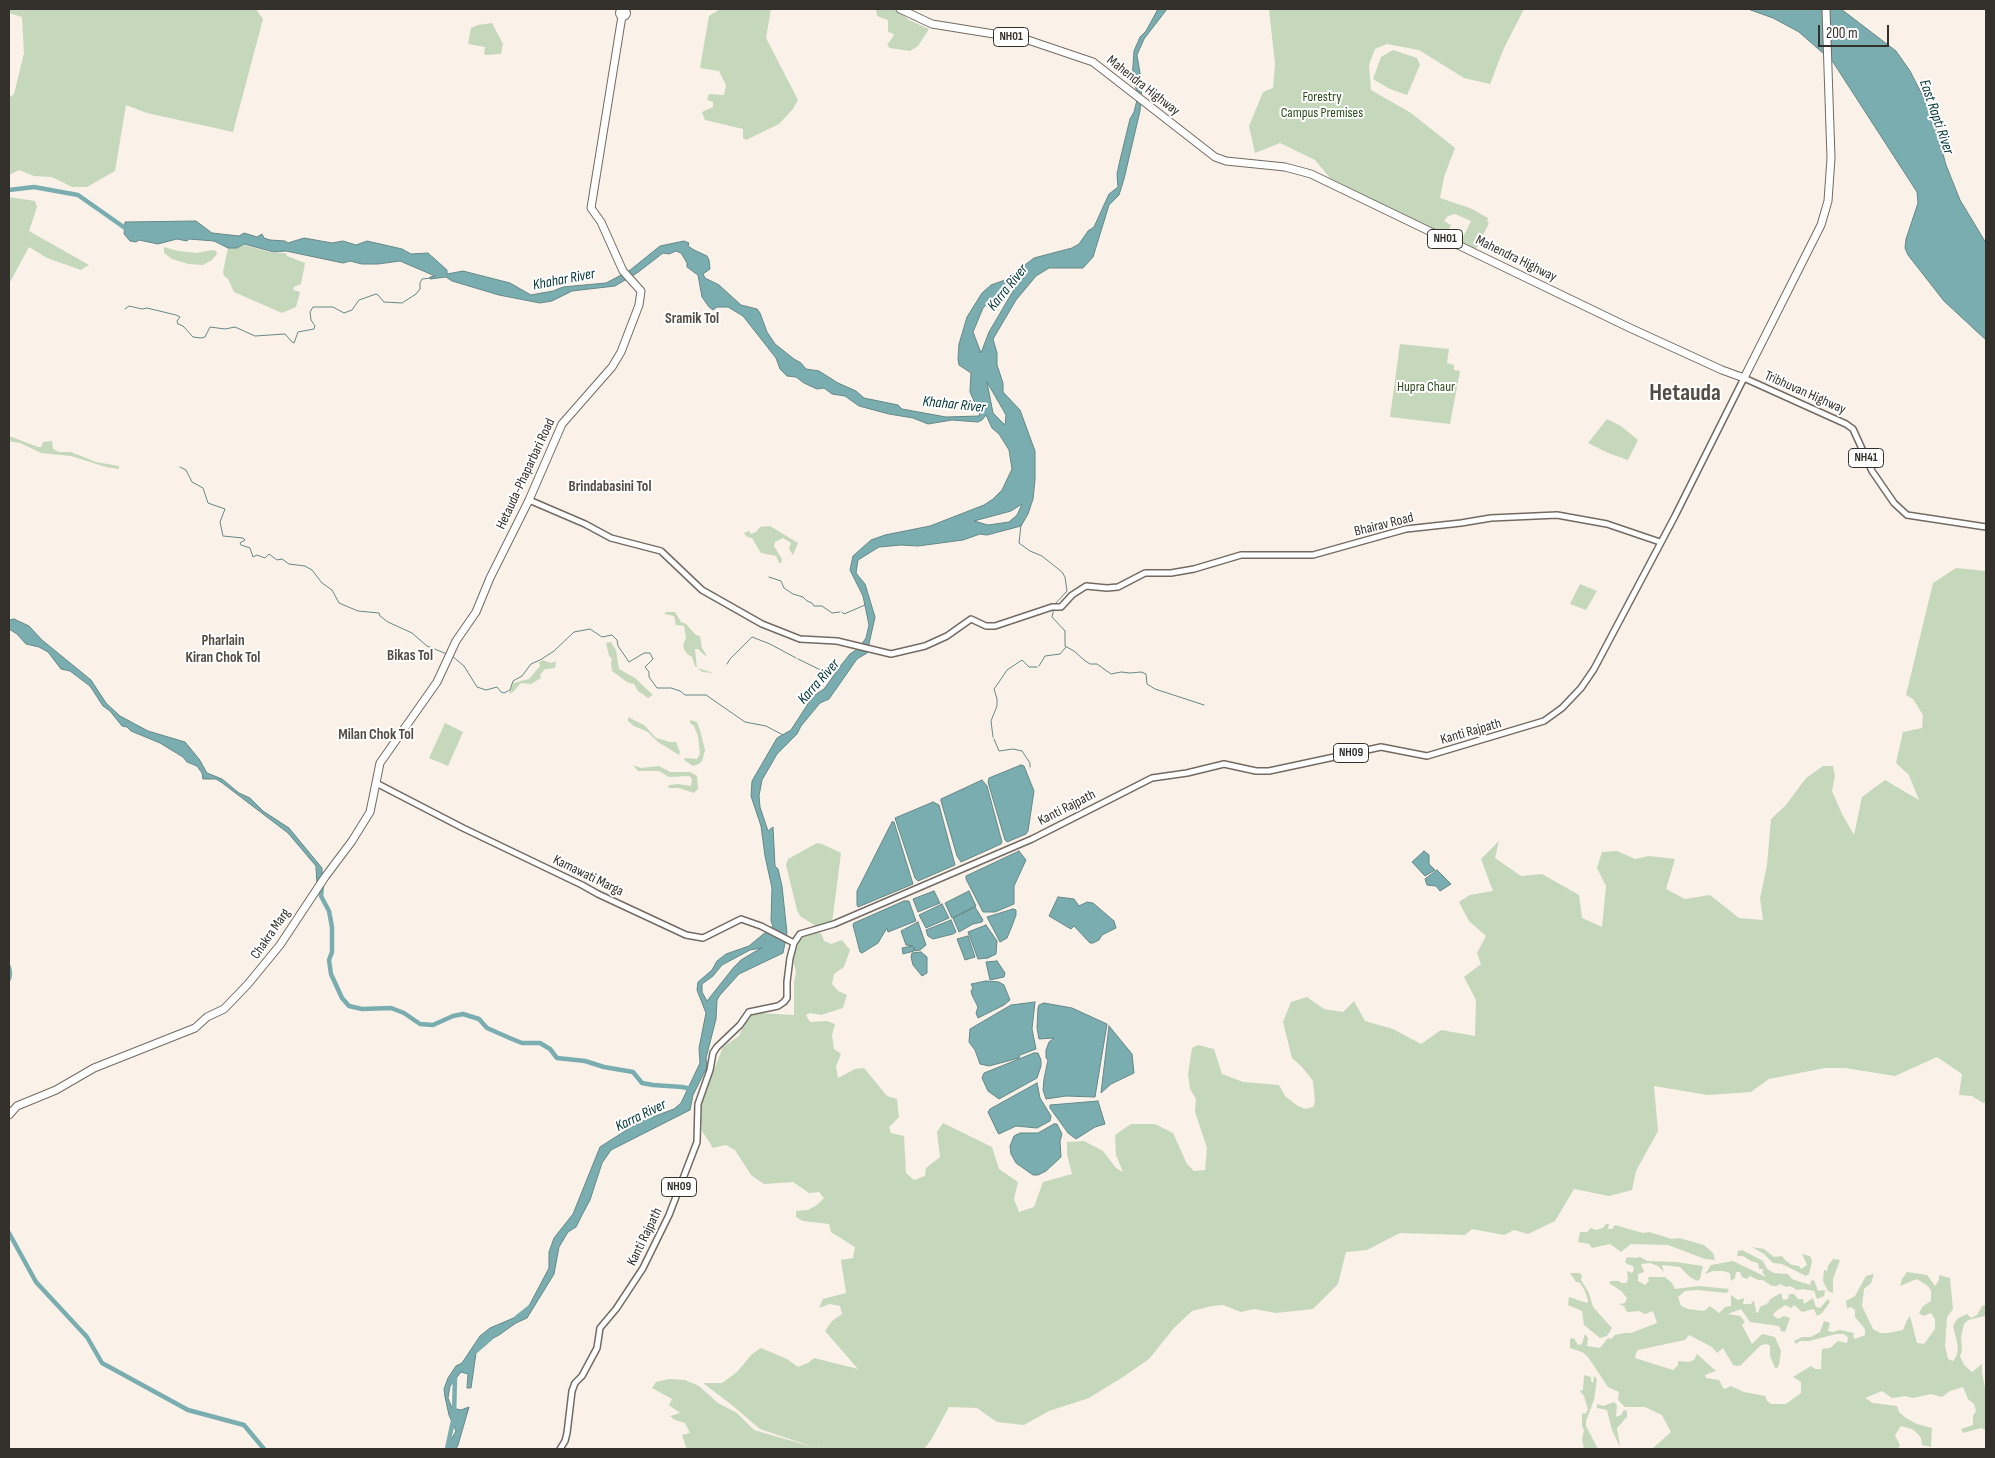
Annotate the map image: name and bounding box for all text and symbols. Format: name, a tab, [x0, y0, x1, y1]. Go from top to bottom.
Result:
scale bar	[1820, 15, 1891, 47]
text: 200 m	[1826, 24, 1858, 43]
road number: NH01	[994, 28, 1028, 46]
street label: Mahendra Highway	[1103, 52, 1183, 120]
water label: East Rapti River	[1915, 77, 1957, 157]
park label: Forestry Campus Premises	[1281, 89, 1363, 121]
road number: NH01	[1428, 230, 1462, 248]
street label: Mahendra Highway	[1473, 232, 1559, 286]
water label: Karra River	[984, 261, 1032, 315]
water label: Khahar River	[531, 265, 597, 295]
district label: Sramik Tol	[665, 310, 719, 328]
street label: Tribhuvan Highway	[1762, 368, 1848, 418]
park label: Hupra Chaur	[1397, 379, 1455, 395]
district label: Hetauda	[1649, 380, 1721, 408]
water label: Khahar River	[922, 393, 986, 417]
street label: Hetauda-Phaparbari Road	[493, 416, 559, 532]
road number: NH41	[1848, 448, 1884, 468]
district label: Brindabasini Tol	[569, 478, 651, 496]
street label: Bhairav Road	[1353, 510, 1415, 540]
district label: Pharlain Kiran Chok Tol	[186, 632, 260, 667]
district label: Bikas Tol	[387, 647, 433, 665]
water label: Karra River	[794, 656, 844, 708]
street label: Kanti Rajpath	[1439, 715, 1503, 749]
district label: Milan Chok Tol	[338, 726, 414, 744]
road number: NH09	[1334, 744, 1368, 762]
street label: Kanti Rajpath	[1035, 786, 1099, 830]
street label: Kamawati Marga	[550, 852, 626, 900]
street label: Chakra Marg	[248, 905, 294, 963]
water label: Karra River	[613, 1096, 669, 1136]
road number: NH09	[662, 1178, 696, 1196]
street label: Kanti Rajpath	[624, 1205, 666, 1269]

